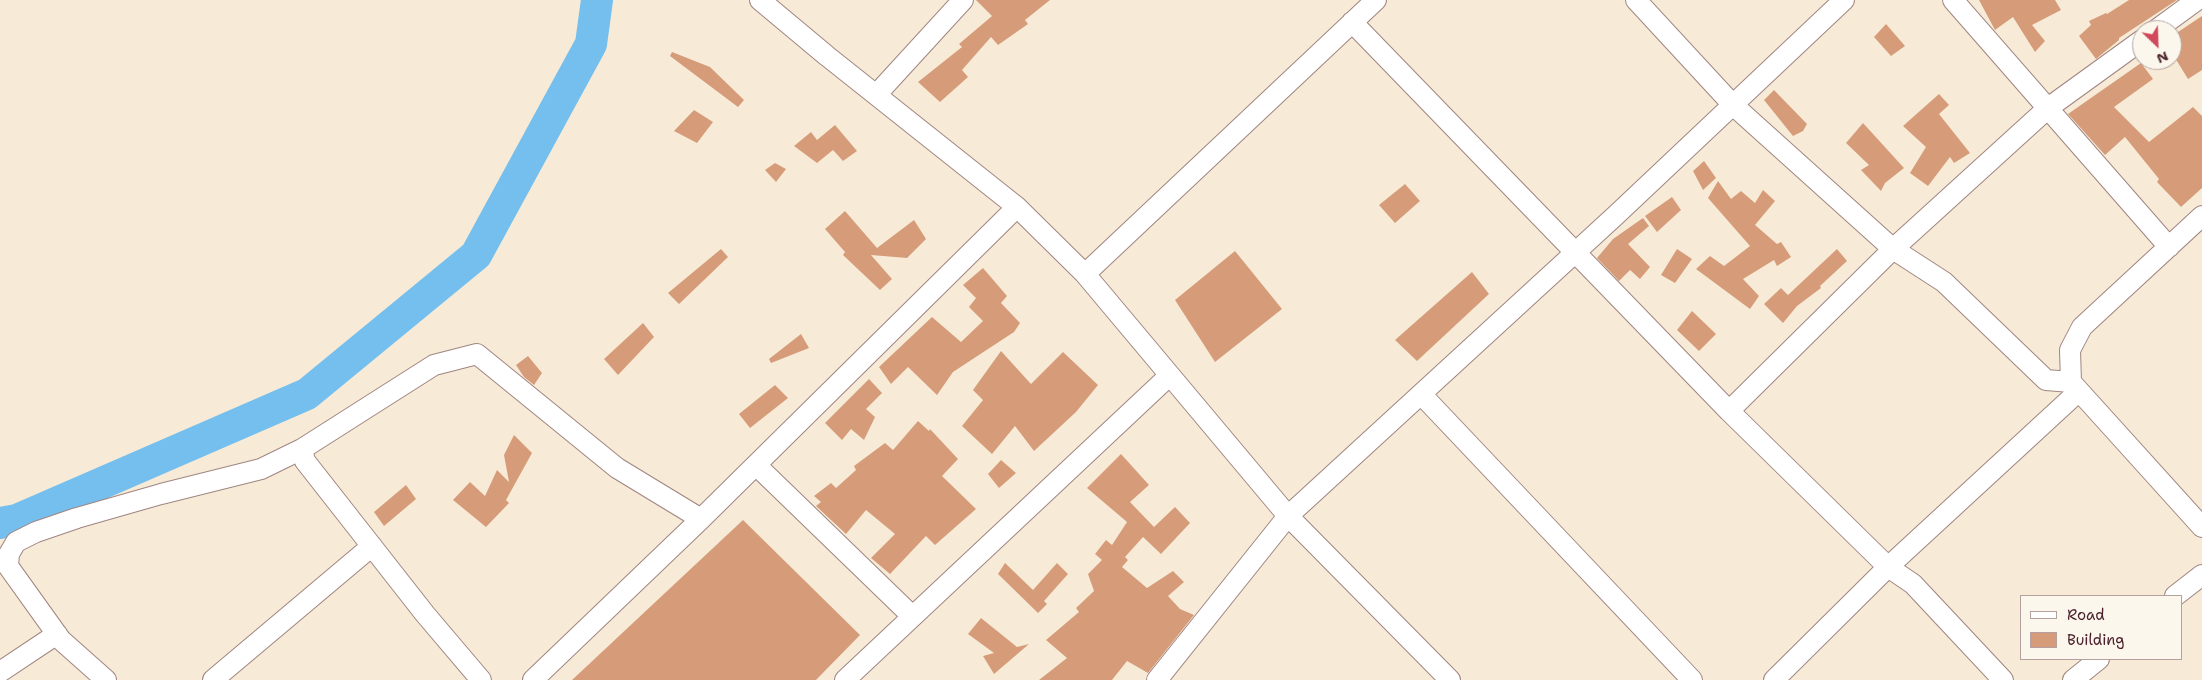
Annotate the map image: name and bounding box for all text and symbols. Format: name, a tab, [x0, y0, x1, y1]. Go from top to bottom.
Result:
north arrow	[2132, 20, 2182, 70]
text: N	[2154, 47, 2171, 68]
legend	[2020, 595, 2182, 660]
text: Road	[2067, 605, 2105, 625]
text: Building	[2067, 630, 2124, 650]

